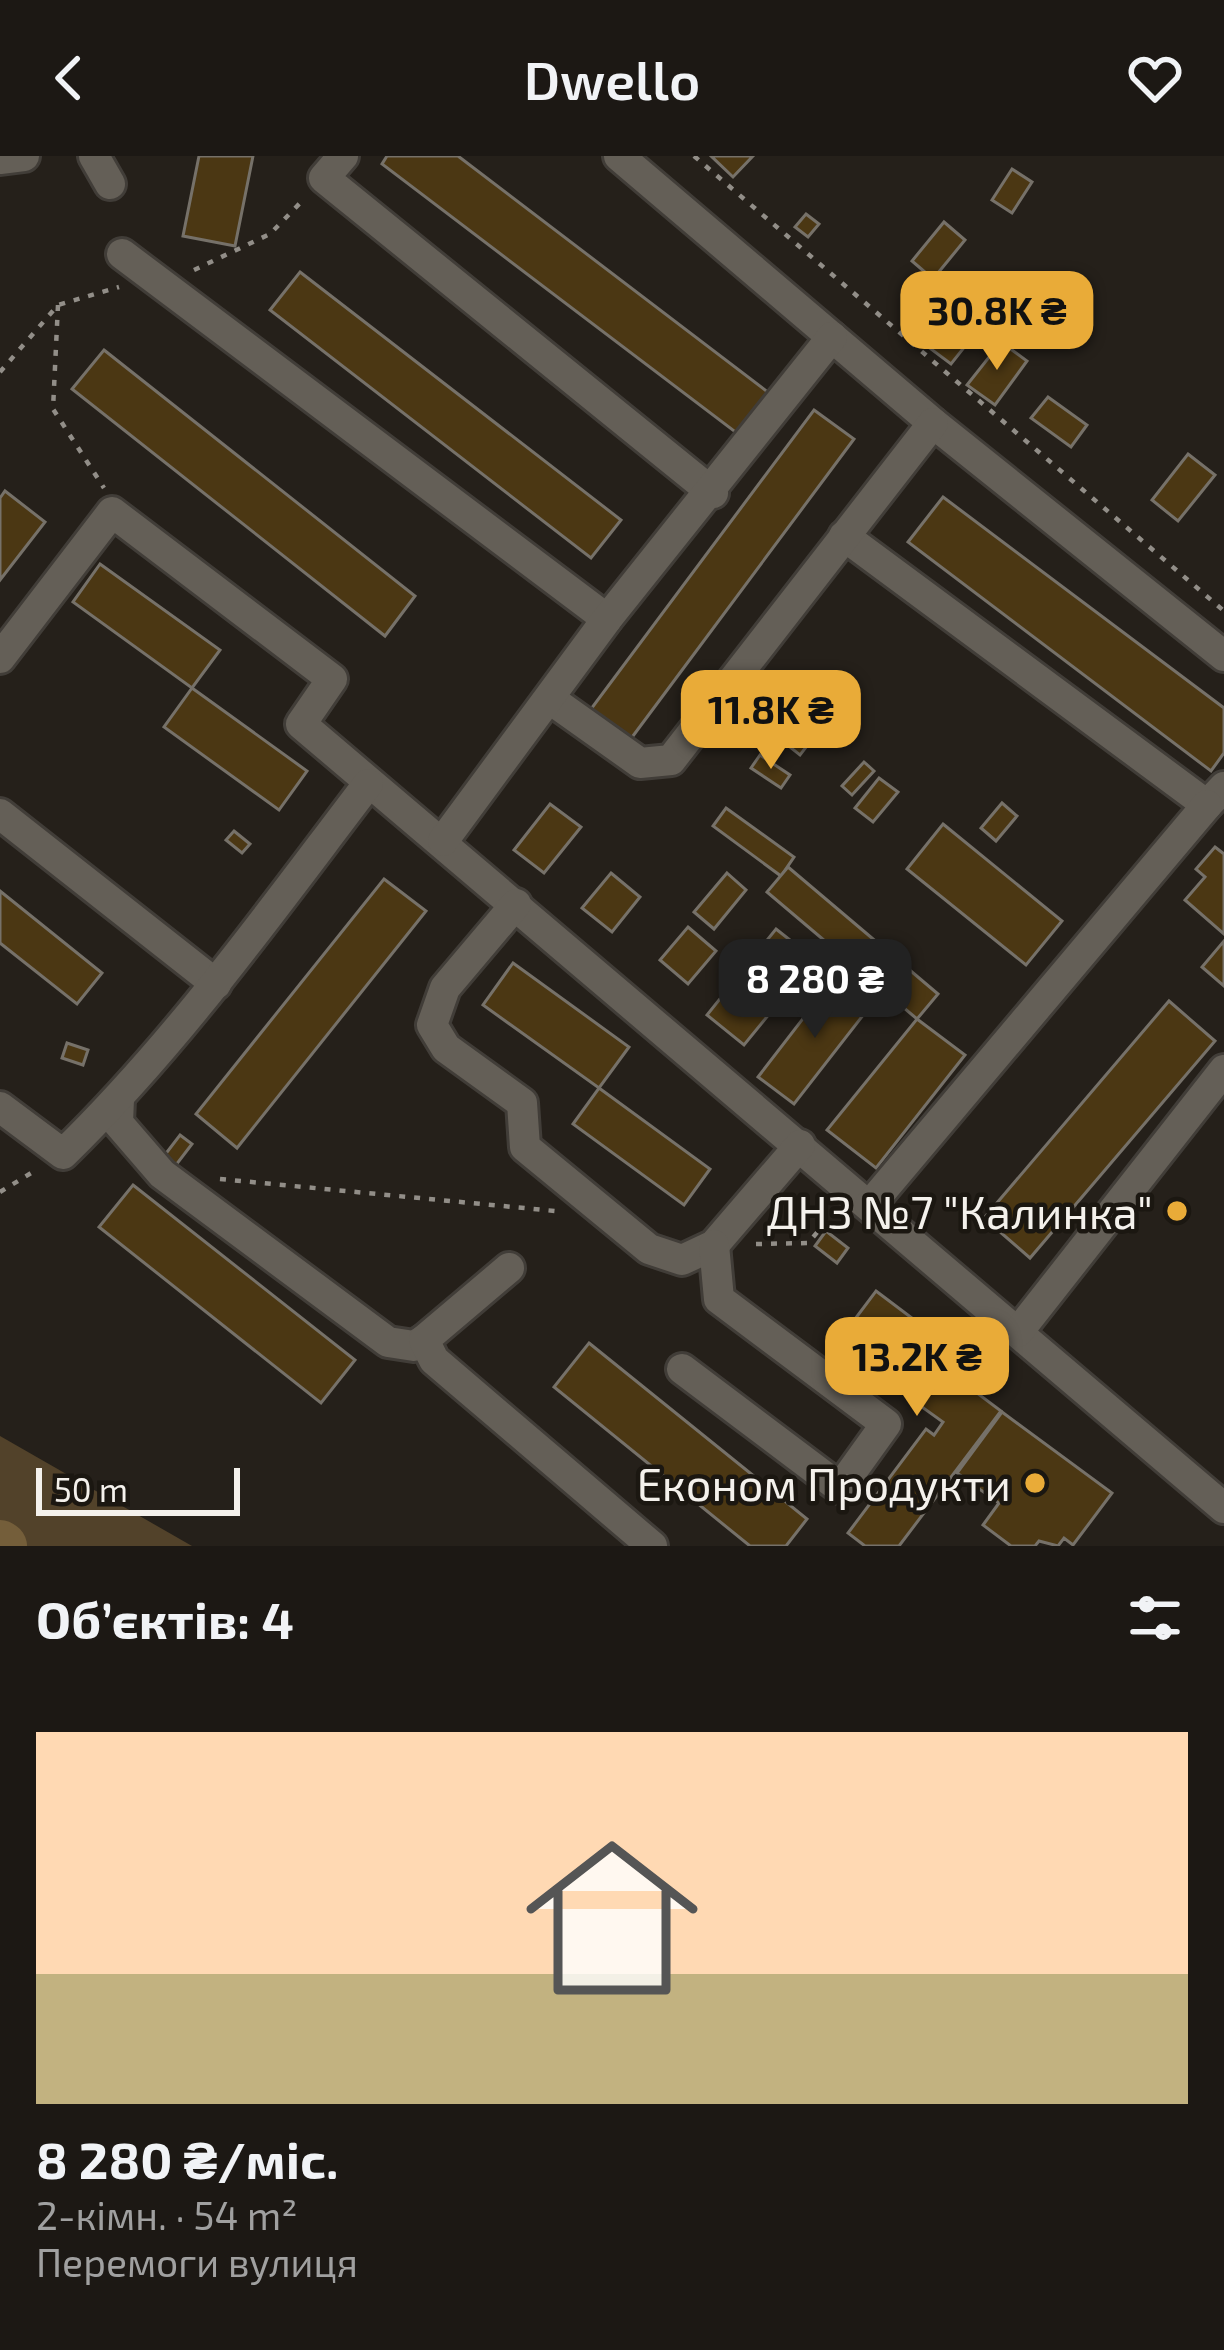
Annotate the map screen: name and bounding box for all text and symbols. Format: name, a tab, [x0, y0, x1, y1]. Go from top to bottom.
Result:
icon: back	[36, 45, 102, 111]
icon: heart	[1122, 45, 1188, 111]
text: Dwello	[524, 46, 700, 111]
pin: 30.8K ₴	[886, 271, 1108, 373]
text: 30.8K ₴	[927, 286, 1067, 333]
pin: 11.8K ₴	[660, 670, 882, 772]
text: 11.8K ₴	[708, 685, 834, 732]
pin: 8 280 ₴	[704, 939, 926, 1041]
text: 8 280 ₴	[746, 954, 884, 1001]
place label: ДНЗ №7 "Калинка"	[766, 1184, 1153, 1238]
marker: ДНЗ №7 "Калинка"	[1164, 1198, 1190, 1224]
pin: 13.2K ₴	[806, 1317, 1028, 1419]
text: 13.2K ₴	[852, 1332, 982, 1379]
place label: Економ Продукти	[637, 1456, 1011, 1511]
scale bar	[36, 1462, 240, 1515]
text: 50 m	[54, 1469, 128, 1509]
marker: Економ Продукти	[1022, 1470, 1048, 1496]
icon: filters	[1122, 1585, 1188, 1651]
text: Об’єктів: 4	[36, 1588, 294, 1649]
icon: home	[504, 1810, 720, 2026]
text: 8 280 ₴/міс.	[36, 2128, 338, 2189]
text: 2-кімн. · 54 m²	[36, 2191, 297, 2238]
text: Перемоги вулиця	[36, 2238, 358, 2285]

